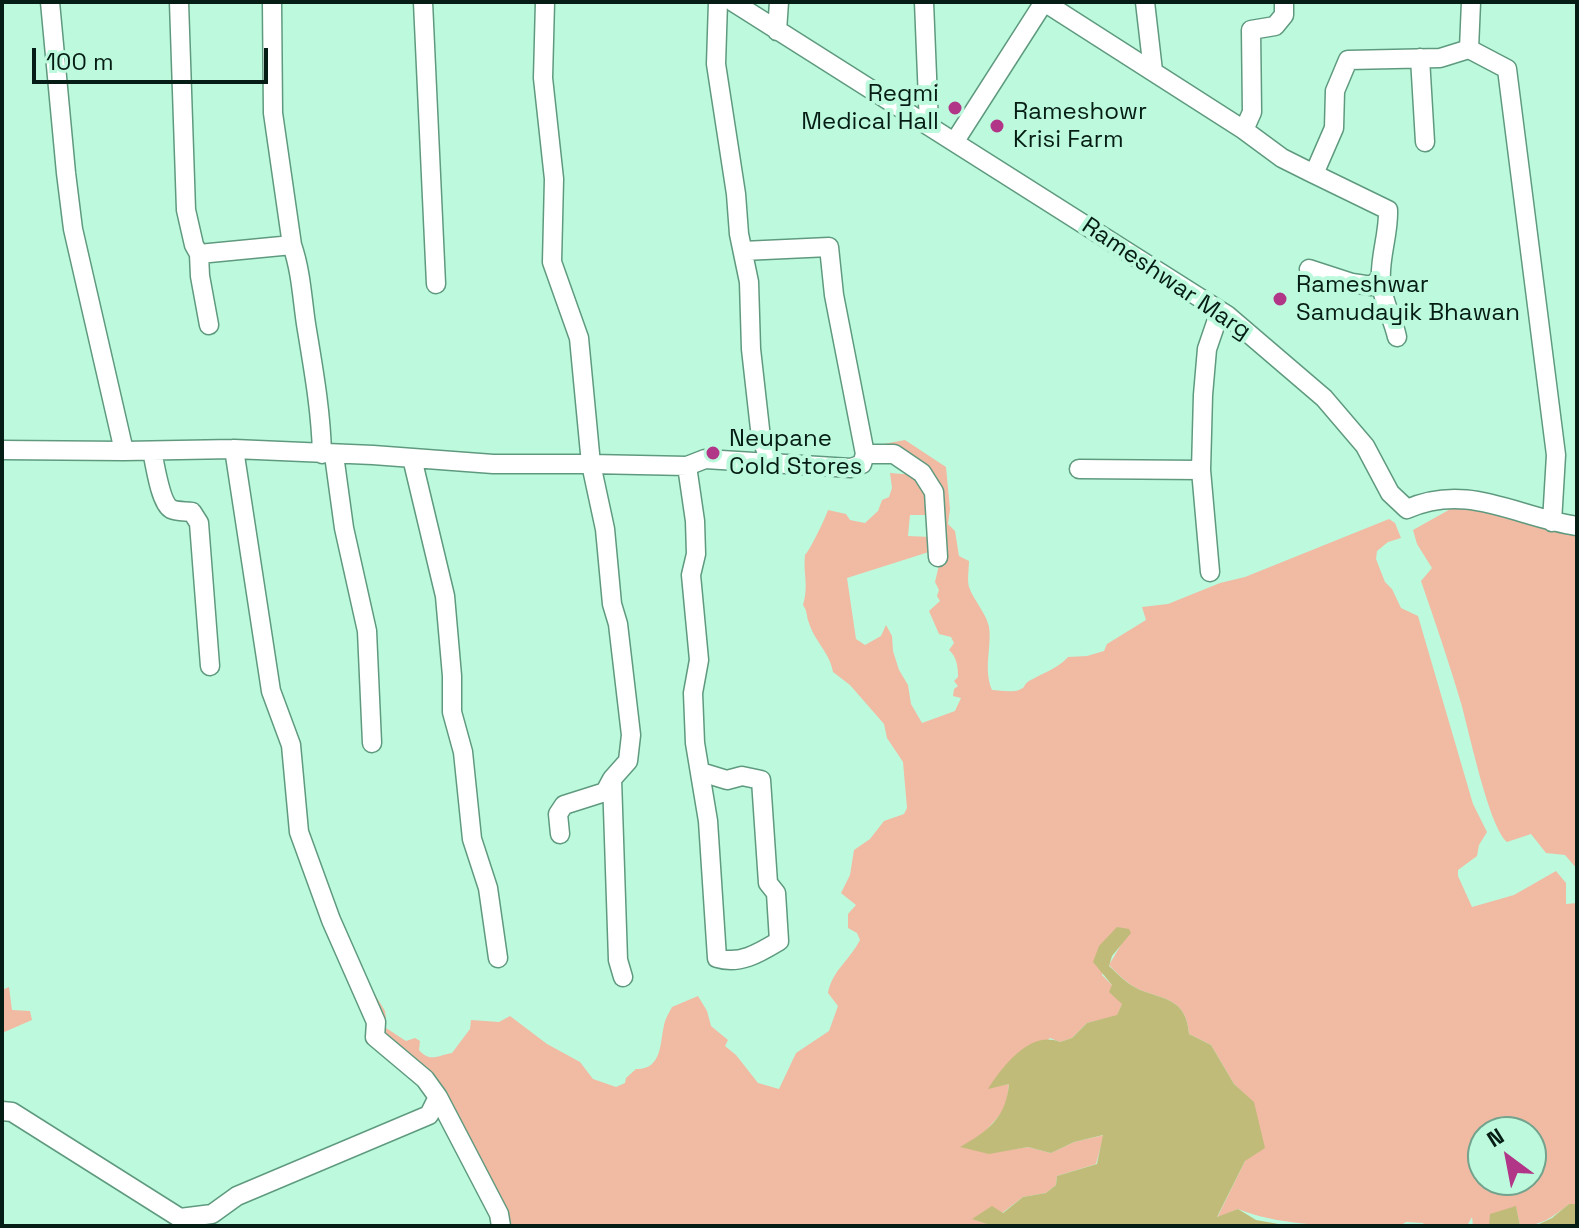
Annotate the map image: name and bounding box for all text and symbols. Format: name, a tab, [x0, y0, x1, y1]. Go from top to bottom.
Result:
scale bar	[36, 32, 272, 82]
text: 100 m	[46, 46, 114, 77]
place label: Regmi Medical Hall	[801, 80, 939, 136]
place label: Rameshowr Krisi Farm	[1013, 98, 1147, 154]
marker: Regmi Medical Hall	[946, 99, 964, 117]
marker: Rameshowr Krisi Farm	[988, 117, 1006, 135]
street label: Rameshwar Marg	[1076, 212, 1256, 346]
place label: Rameshwar Samudayik Bhawan	[1296, 271, 1520, 327]
marker: Rameshwar Samudayik Bhawan	[1271, 290, 1289, 308]
place label: Neupane Cold Stores	[729, 425, 862, 481]
marker: Neupane Cold Stores	[704, 444, 722, 462]
north arrow	[1467, 1116, 1547, 1196]
text: N	[1482, 1122, 1509, 1153]

